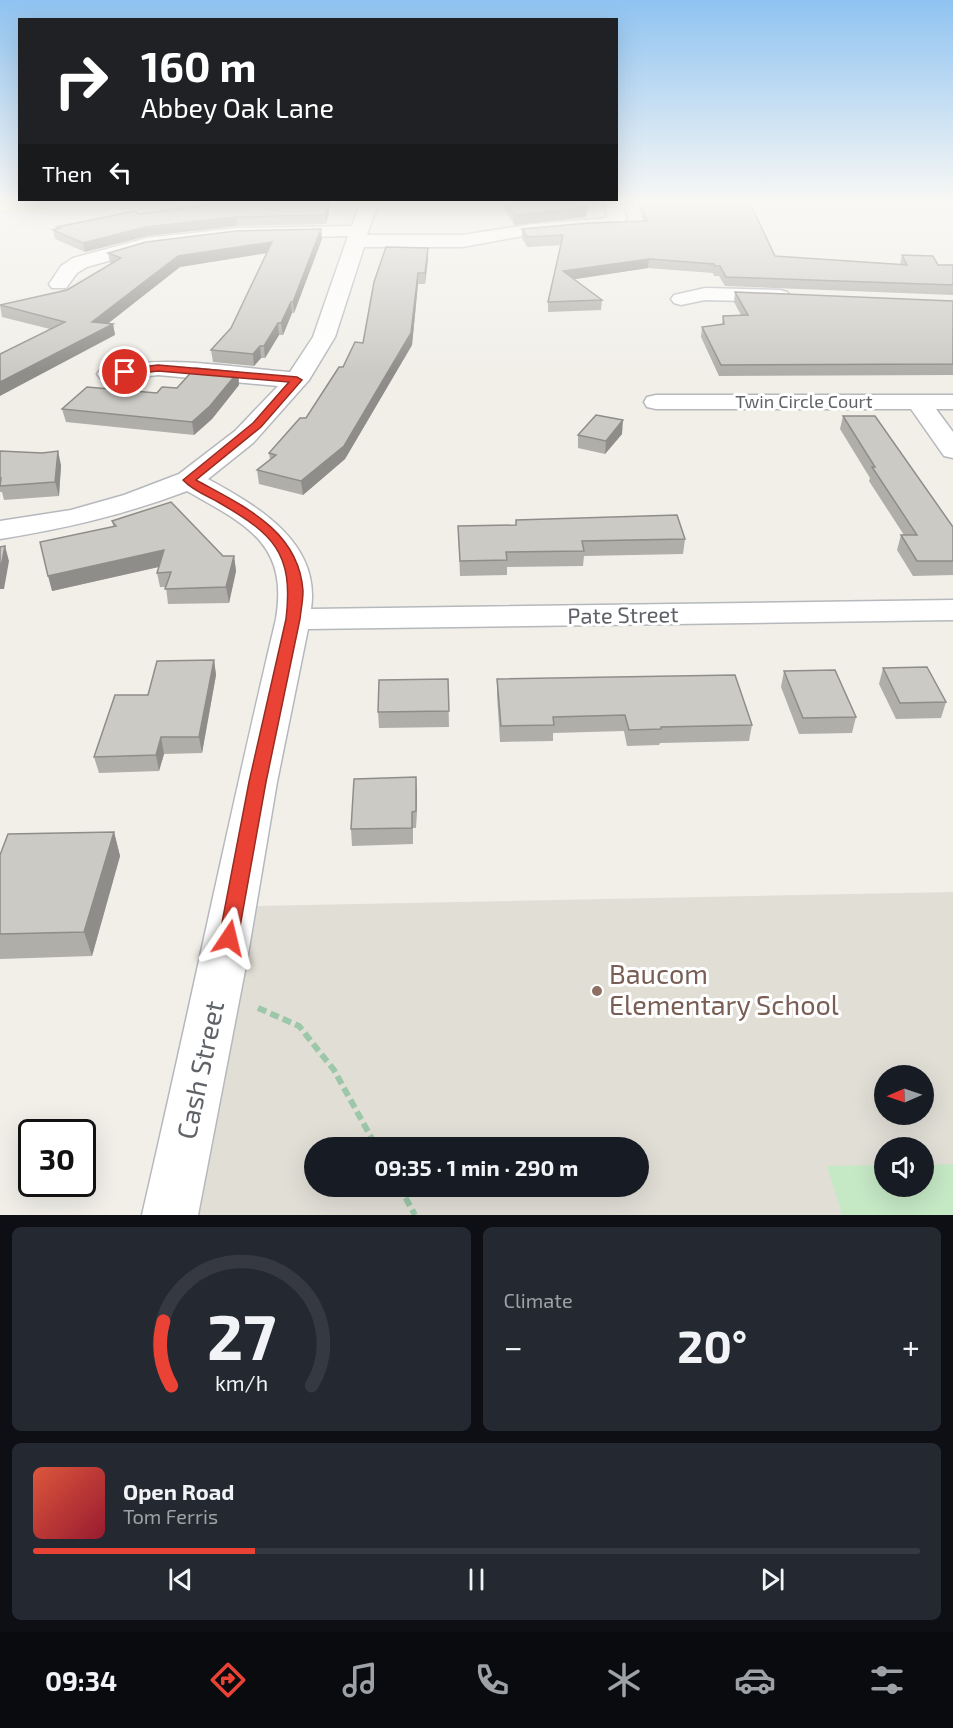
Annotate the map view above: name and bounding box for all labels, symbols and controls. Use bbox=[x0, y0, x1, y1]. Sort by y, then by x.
text: 160 m bbox=[141, 40, 257, 90]
icon: right bbox=[42, 42, 120, 120]
text: Abbey Oak Lane bbox=[141, 91, 334, 123]
icon: left bbox=[104, 156, 137, 189]
text: Then bbox=[42, 160, 92, 186]
pin bbox=[99, 346, 150, 397]
icon: arrive bbox=[108, 355, 141, 388]
street label: Twin Circle Court bbox=[735, 390, 873, 412]
street label: Pate Street bbox=[567, 600, 679, 628]
position arrow bbox=[197, 906, 261, 970]
place label: Baucom Elementary School bbox=[609, 957, 839, 1021]
marker: Baucom Elementary School bbox=[590, 984, 604, 998]
street label: Cash Street bbox=[169, 997, 229, 1142]
north arrow bbox=[874, 1065, 934, 1125]
map controls bbox=[874, 1065, 934, 1197]
speed limit sign: 30 bbox=[18, 1119, 96, 1197]
button: sound bbox=[874, 1137, 934, 1197]
text: 09:35 · 1 min · 290 m bbox=[375, 1154, 578, 1180]
text: Climate bbox=[504, 1288, 573, 1312]
text: 27 bbox=[207, 1298, 276, 1373]
text: 20° bbox=[677, 1318, 747, 1372]
text: − bbox=[504, 1326, 523, 1366]
text: + bbox=[902, 1326, 920, 1366]
text: km/h bbox=[215, 1370, 268, 1395]
text: Open Road bbox=[123, 1478, 235, 1504]
text: Tom Ferris bbox=[123, 1504, 218, 1528]
icon: previous bbox=[164, 1563, 197, 1596]
icon: pause bbox=[460, 1563, 493, 1596]
icon: next bbox=[756, 1563, 789, 1596]
icon: directions bbox=[207, 1659, 249, 1701]
icon: music bbox=[339, 1659, 381, 1701]
icon: phone bbox=[471, 1659, 513, 1701]
icon: climate bbox=[603, 1659, 645, 1701]
icon: car bbox=[734, 1659, 776, 1701]
icon: filters bbox=[866, 1659, 908, 1701]
text: 09:34 bbox=[45, 1664, 117, 1696]

